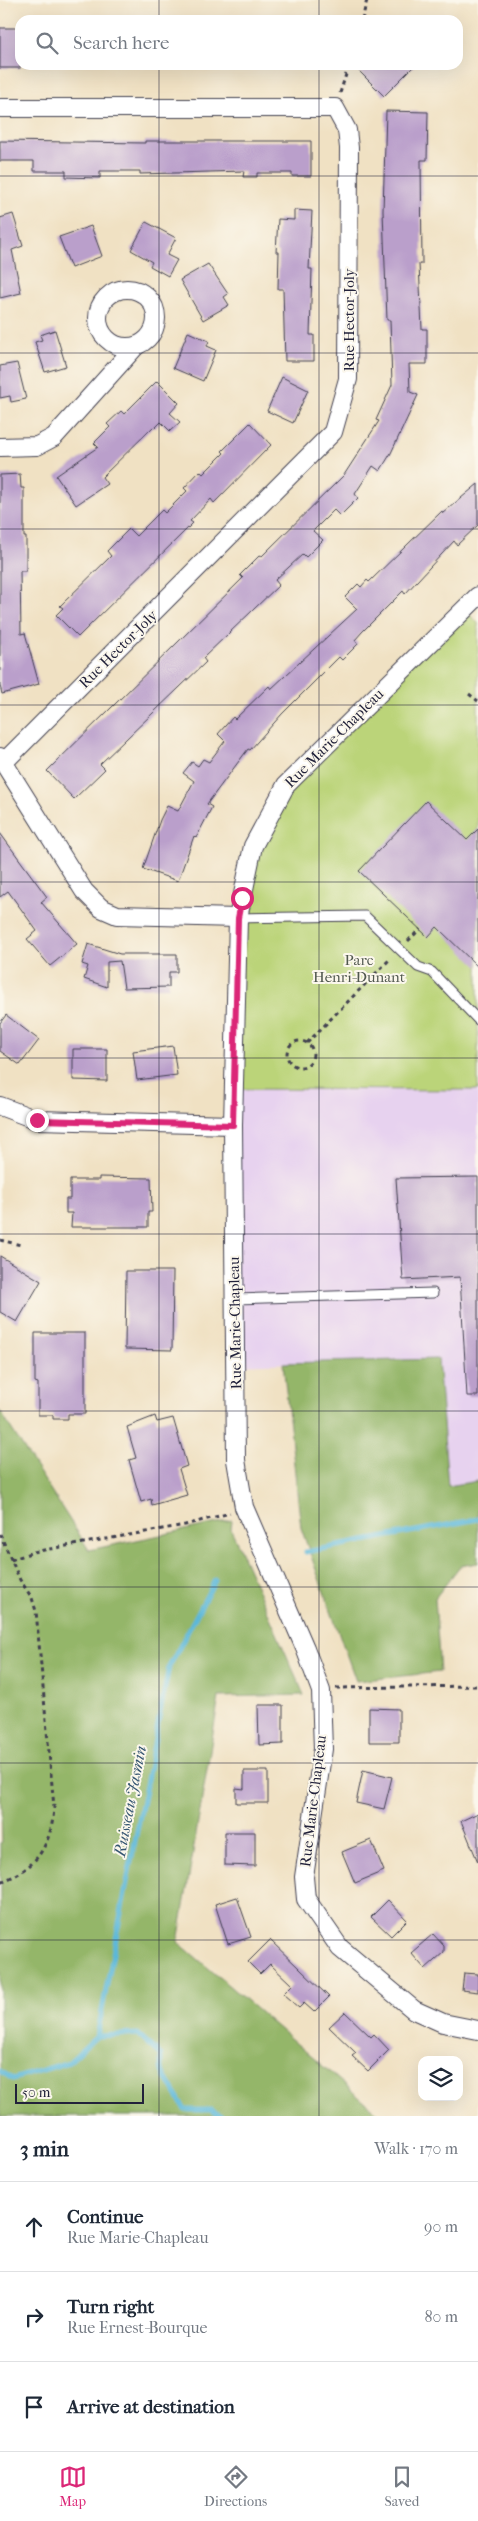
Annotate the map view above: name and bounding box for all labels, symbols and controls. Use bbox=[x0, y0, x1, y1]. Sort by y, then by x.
search box bbox=[15, 15, 463, 70]
icon: search bbox=[33, 29, 61, 57]
text: Search here bbox=[73, 32, 169, 54]
street label: Rue Hector-Joly bbox=[340, 267, 358, 372]
street label: Rue Hector-Joly bbox=[75, 605, 162, 692]
street label: Rue Marie-Chapleau bbox=[281, 684, 388, 791]
route start bbox=[231, 887, 254, 910]
park label: Parc Henri-Dunant bbox=[313, 951, 406, 986]
route end bbox=[26, 1109, 49, 1132]
street label: Rue Marie-Chapleau bbox=[225, 1256, 245, 1389]
street label: Rue Marie-Chapleau bbox=[296, 1734, 330, 1868]
water label: Ruisseau Jasmin bbox=[110, 1744, 150, 1859]
map controls bbox=[418, 2056, 463, 2101]
button: layers bbox=[418, 2056, 463, 2101]
scale bar bbox=[15, 2081, 144, 2104]
text: 50 m bbox=[22, 2084, 50, 2101]
text: 3 min bbox=[20, 2137, 69, 2161]
text: Walk · 170 m bbox=[374, 2139, 458, 2158]
text: Continue bbox=[67, 2206, 143, 2228]
icon: ahead bbox=[20, 2213, 48, 2241]
text: 90 m bbox=[424, 2217, 458, 2236]
text: Rue Marie-Chapleau bbox=[67, 2228, 209, 2247]
text: Turn right bbox=[67, 2296, 154, 2318]
icon: right bbox=[20, 2303, 48, 2331]
text: 80 m bbox=[424, 2307, 458, 2326]
text: Rue Ernest-Bourque bbox=[67, 2318, 208, 2337]
icon: arrive bbox=[20, 2393, 48, 2421]
text: Arrive at destination bbox=[67, 2396, 235, 2418]
tab: Map bbox=[59, 2463, 87, 2510]
tab: Directions bbox=[204, 2463, 267, 2510]
tab: Saved bbox=[385, 2463, 419, 2510]

